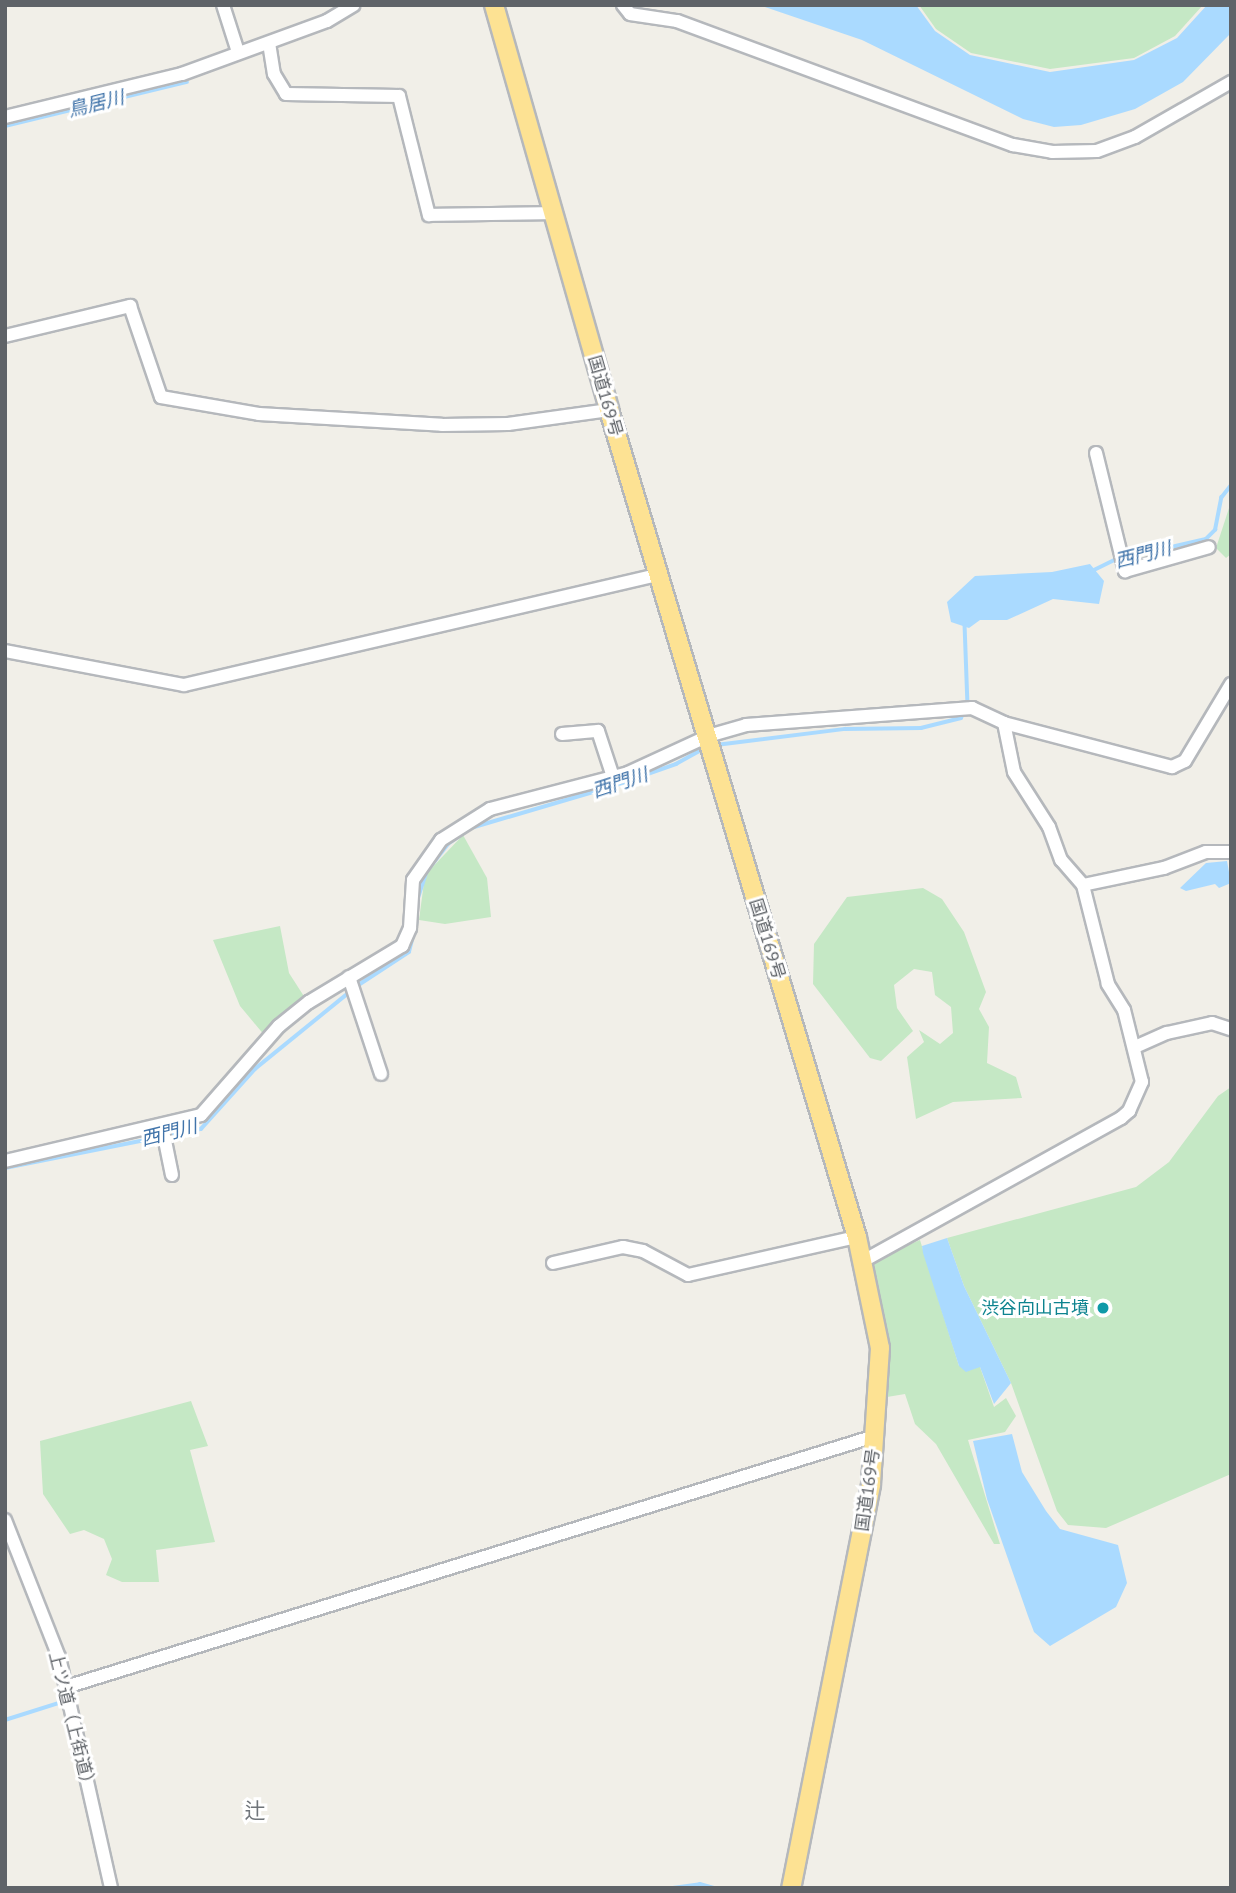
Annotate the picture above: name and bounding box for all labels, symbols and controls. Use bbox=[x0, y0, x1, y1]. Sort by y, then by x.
water label: 鳥居川 bbox=[66, 86, 126, 122]
street label: 国道169号 bbox=[583, 353, 627, 439]
water label: 西門川 bbox=[1113, 537, 1173, 573]
water label: 西門川 bbox=[589, 763, 651, 803]
street label: 国道169号 bbox=[744, 896, 790, 982]
water label: 西門川 bbox=[139, 1115, 199, 1151]
place label: 渋谷向山古墳 bbox=[981, 1297, 1089, 1319]
marker: 渋谷向山古墳 bbox=[1095, 1300, 1111, 1316]
street label: 国道169号 bbox=[851, 1447, 885, 1533]
street label: 上ツ道（上街道） bbox=[44, 1650, 100, 1794]
district label: 辻 bbox=[245, 1798, 265, 1824]

